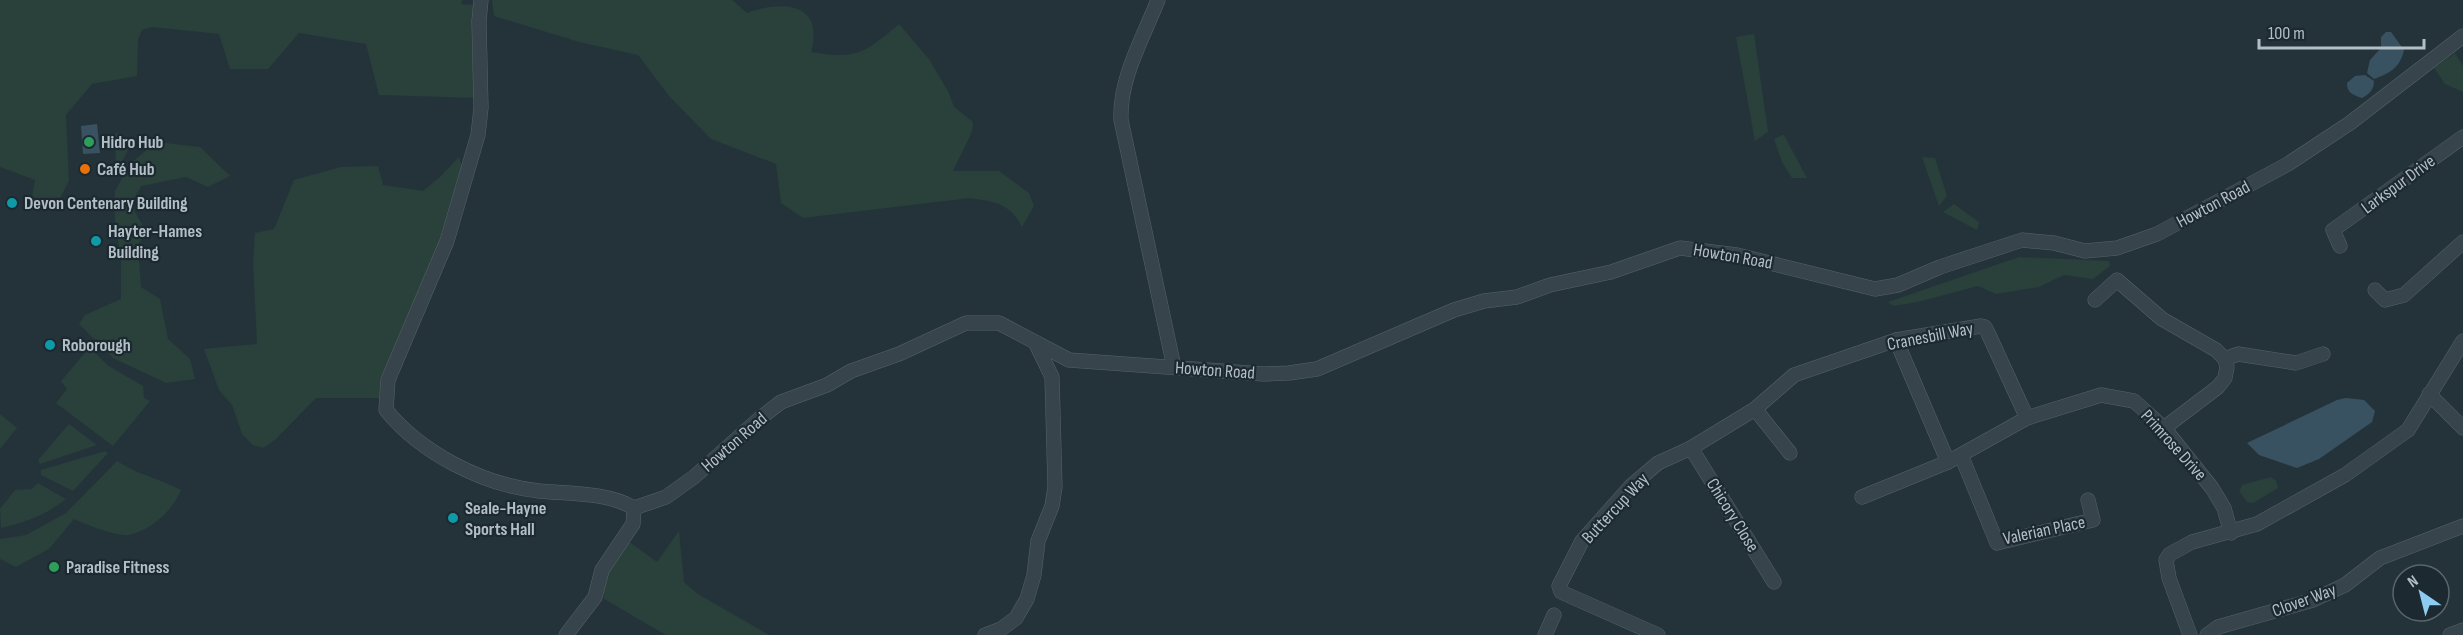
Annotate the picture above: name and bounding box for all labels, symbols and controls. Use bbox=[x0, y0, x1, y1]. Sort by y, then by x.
scale bar bbox=[2259, 12, 2424, 50]
text: 100 m bbox=[2268, 23, 2305, 44]
place label: Hidro Hub bbox=[101, 132, 164, 153]
marker: Hidro Hub bbox=[82, 135, 96, 149]
street label: Larkspur Drive bbox=[2357, 151, 2439, 218]
place label: Café Hub bbox=[97, 159, 155, 180]
marker: Café Hub bbox=[78, 162, 92, 176]
street label: Howton Road bbox=[2173, 176, 2253, 232]
place label: Devon Centenary Building bbox=[24, 193, 188, 214]
marker: Devon Centenary Building bbox=[5, 196, 19, 210]
place label: Hayter-Hames Building bbox=[108, 221, 202, 263]
marker: Hayter-Hames Building bbox=[89, 234, 103, 248]
street label: Howton Road bbox=[1692, 239, 1774, 274]
street label: Cranesbill Way bbox=[1885, 318, 1975, 355]
place label: Roborough bbox=[62, 335, 131, 356]
marker: Roborough bbox=[43, 338, 57, 352]
street label: Howton Road bbox=[1174, 357, 1256, 384]
street label: Primrose Drive bbox=[2136, 406, 2211, 485]
street label: Howton Road bbox=[697, 408, 771, 477]
street label: Buttercup Way bbox=[1578, 469, 1653, 548]
street label: Chicory Close bbox=[1702, 475, 1763, 556]
place label: Seale-Hayne Sports Hall bbox=[465, 498, 546, 540]
marker: Seale-Hayne Sports Hall bbox=[446, 511, 460, 525]
street label: Valerian Place bbox=[2001, 512, 2087, 549]
place label: Paradise Fitness bbox=[66, 557, 169, 578]
marker: Paradise Fitness bbox=[47, 560, 61, 574]
north arrow bbox=[2391, 563, 2451, 623]
text: N bbox=[2404, 572, 2422, 592]
street label: Clover Way bbox=[2269, 579, 2339, 622]

